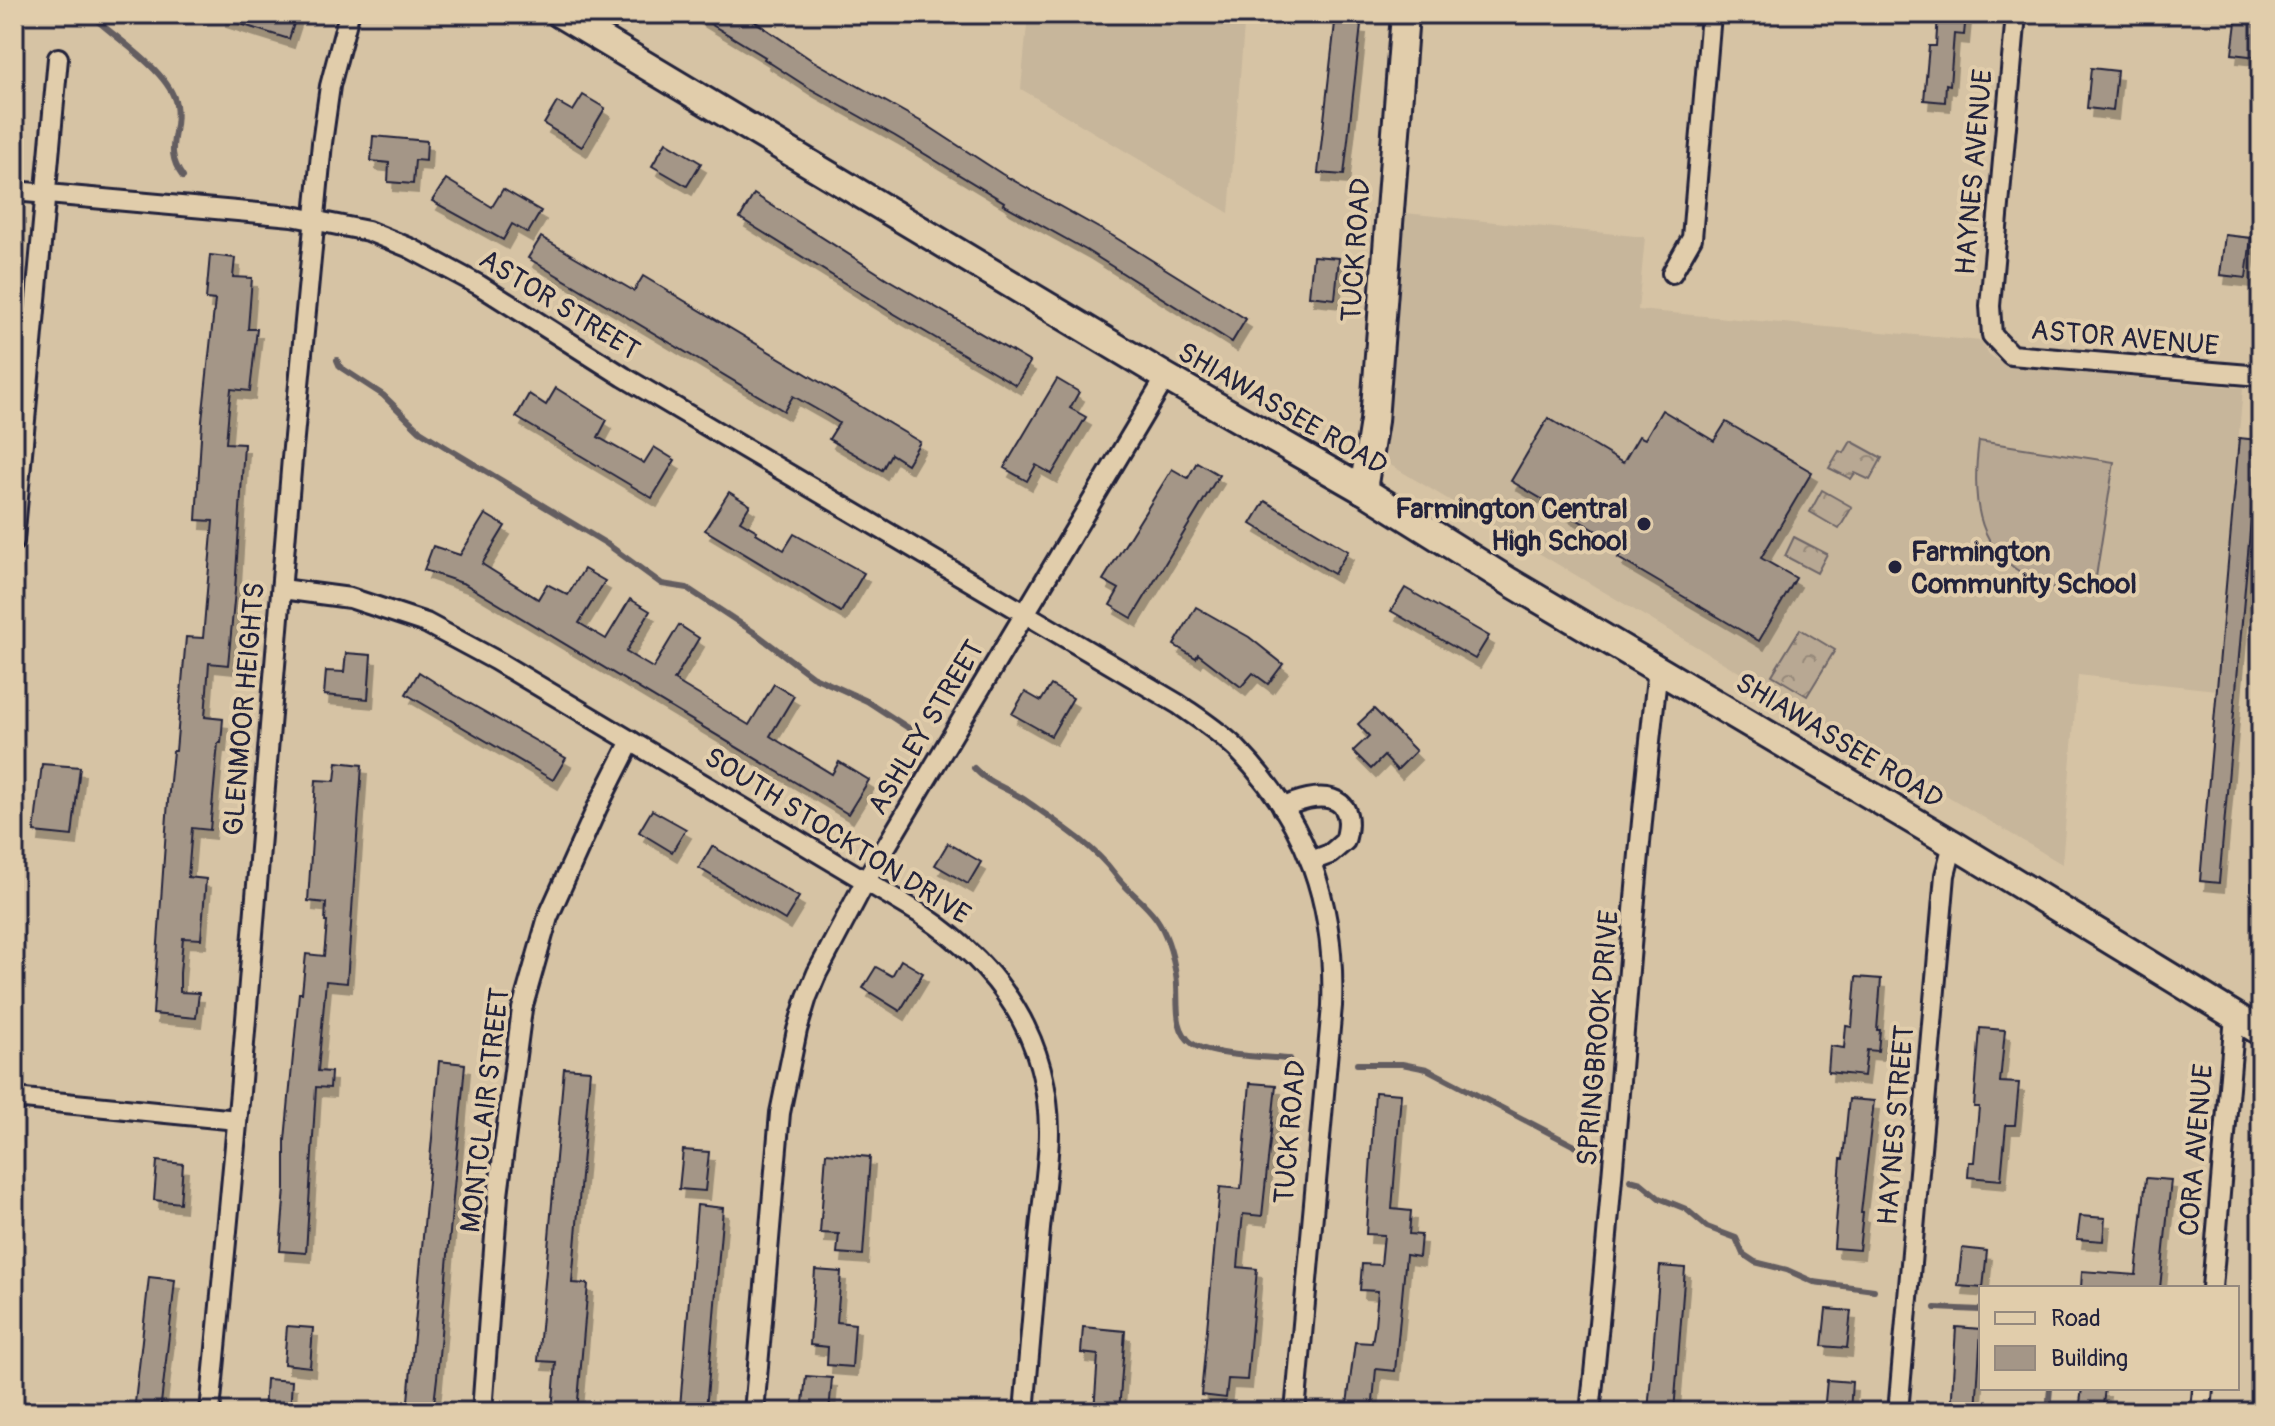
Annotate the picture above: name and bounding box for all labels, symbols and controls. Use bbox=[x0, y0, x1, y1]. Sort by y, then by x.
street label: HAYNES AVENUE bbox=[1948, 68, 2001, 277]
street label: TUCK ROAD bbox=[1334, 177, 1379, 323]
street label: ASTOR STREET bbox=[472, 242, 646, 369]
street label: ASTOR AVENUE bbox=[2029, 313, 2220, 364]
street label: SHIAWASSEE ROAD bbox=[1171, 335, 1393, 484]
place label: Farmington Central High School bbox=[1395, 492, 1628, 559]
marker: Farmington Central High School bbox=[1635, 515, 1653, 533]
place label: Farmington Community School bbox=[1911, 535, 2137, 602]
marker: Farmington Community School bbox=[1886, 558, 1904, 576]
street label: GLENMOOR HEIGHTS bbox=[216, 581, 273, 837]
street label: ASHLEY STREET bbox=[860, 634, 992, 821]
street label: SHIAWASSEE ROAD bbox=[1729, 665, 1950, 817]
street label: SOUTH STOCKTON DRIVE bbox=[698, 740, 977, 932]
street label: SPRINGBROOK DRIVE bbox=[1570, 909, 1627, 1168]
street label: MONTCLAIR STREET bbox=[453, 986, 518, 1235]
street label: HAYNES STREET bbox=[1870, 1024, 1923, 1227]
street label: TUCK ROAD bbox=[1267, 1059, 1314, 1205]
street label: CORA AVENUE bbox=[2172, 1063, 2221, 1238]
legend bbox=[1979, 1286, 2239, 1390]
text: Road bbox=[2051, 1304, 2101, 1333]
text: Building bbox=[2051, 1344, 2128, 1373]

